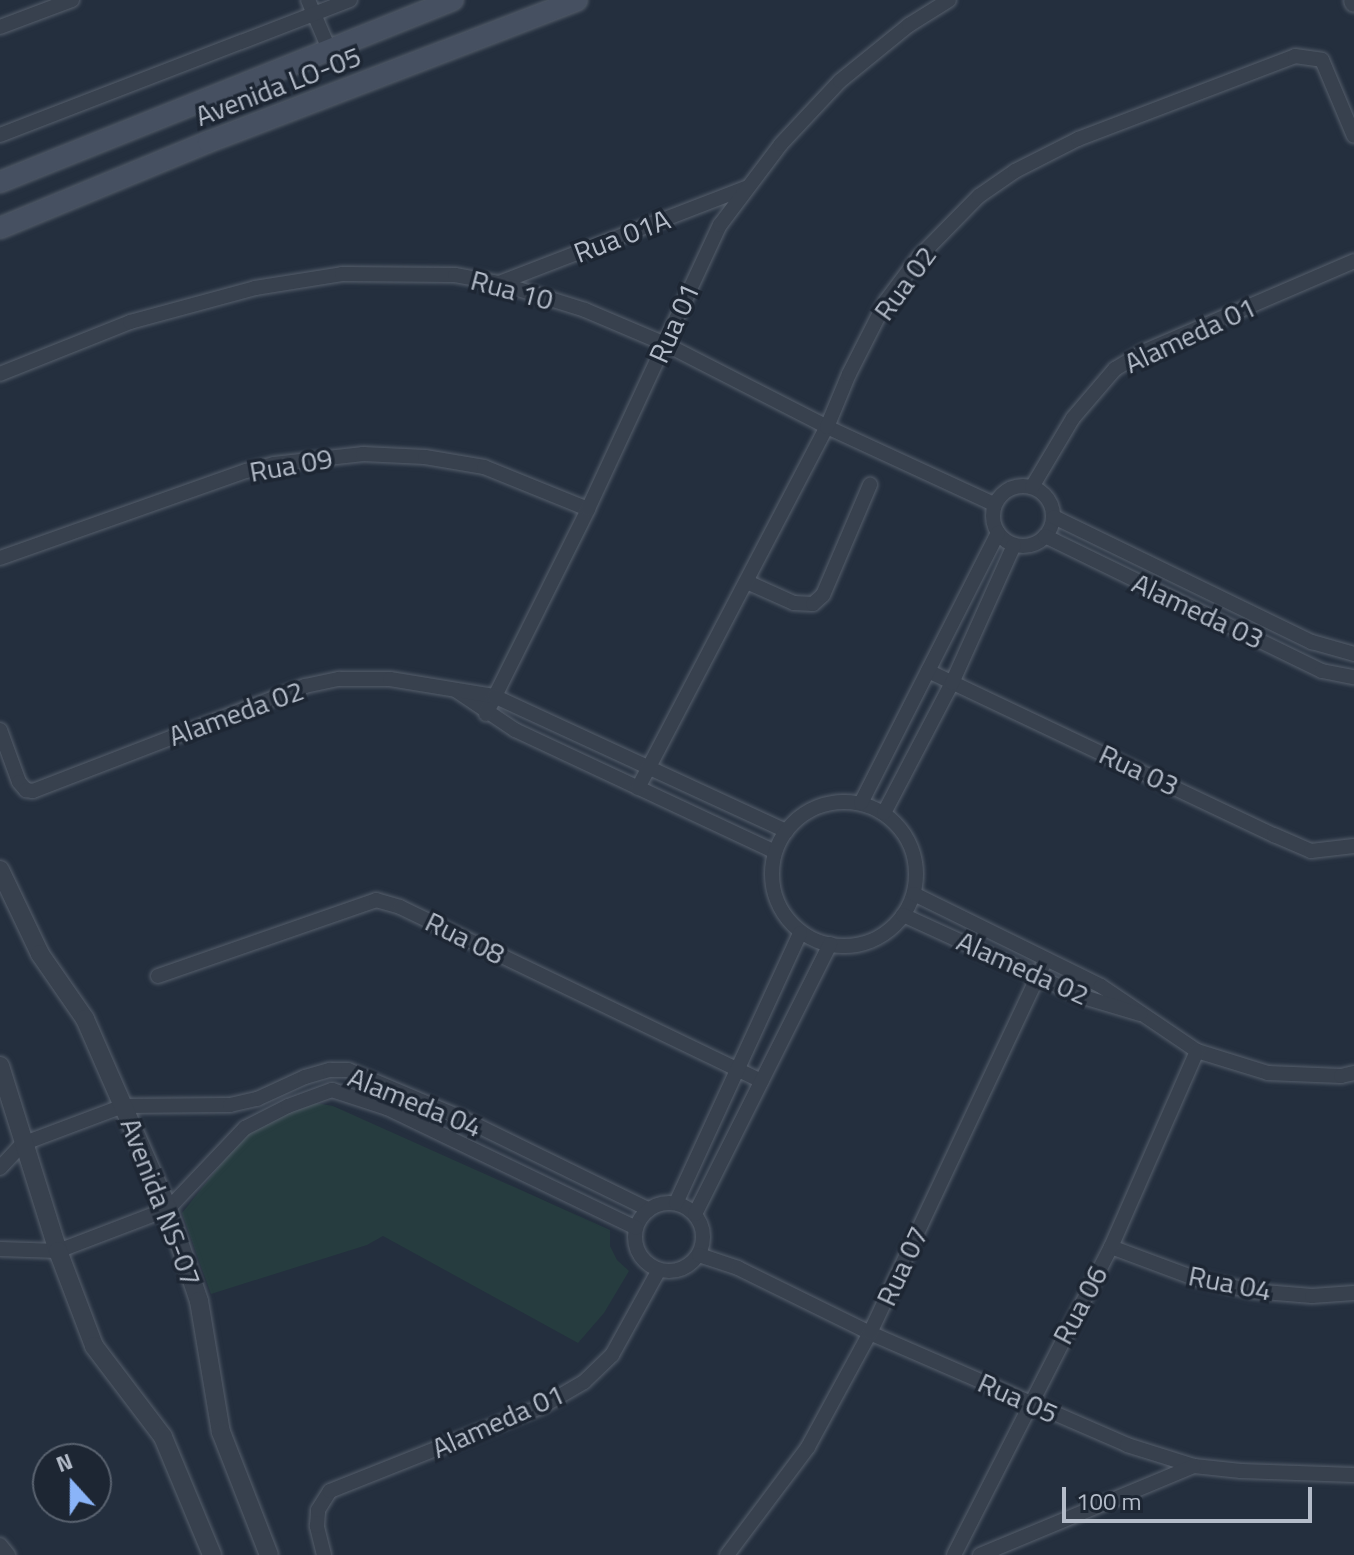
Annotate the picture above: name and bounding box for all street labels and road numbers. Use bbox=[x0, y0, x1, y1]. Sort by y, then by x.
street label: Avenida LO-05 bbox=[190, 39, 366, 133]
street label: Rua 01A bbox=[569, 202, 675, 270]
street label: Rua 02 bbox=[867, 239, 943, 327]
street label: Rua 10 bbox=[467, 263, 557, 317]
street label: Rua 01 bbox=[642, 278, 706, 368]
street label: Alameda 01 bbox=[1119, 290, 1261, 380]
street label: Rua 09 bbox=[247, 441, 335, 489]
street label: Alameda 03 bbox=[1127, 566, 1269, 656]
street label: Alameda 02 bbox=[164, 673, 308, 753]
street label: Rua 03 bbox=[1094, 737, 1184, 803]
street label: Rua 08 bbox=[420, 905, 510, 971]
street label: Alameda 02 bbox=[952, 924, 1094, 1012]
street label: Alameda 04 bbox=[343, 1060, 487, 1144]
street label: Avenida NS-07 bbox=[114, 1113, 208, 1291]
street label: Rua 07 bbox=[869, 1221, 935, 1311]
street label: Rua 04 bbox=[1186, 1259, 1274, 1307]
street label: Rua 06 bbox=[1046, 1260, 1114, 1350]
street label: Rua 05 bbox=[973, 1366, 1063, 1430]
street label: Alameda 01 bbox=[427, 1377, 569, 1465]

